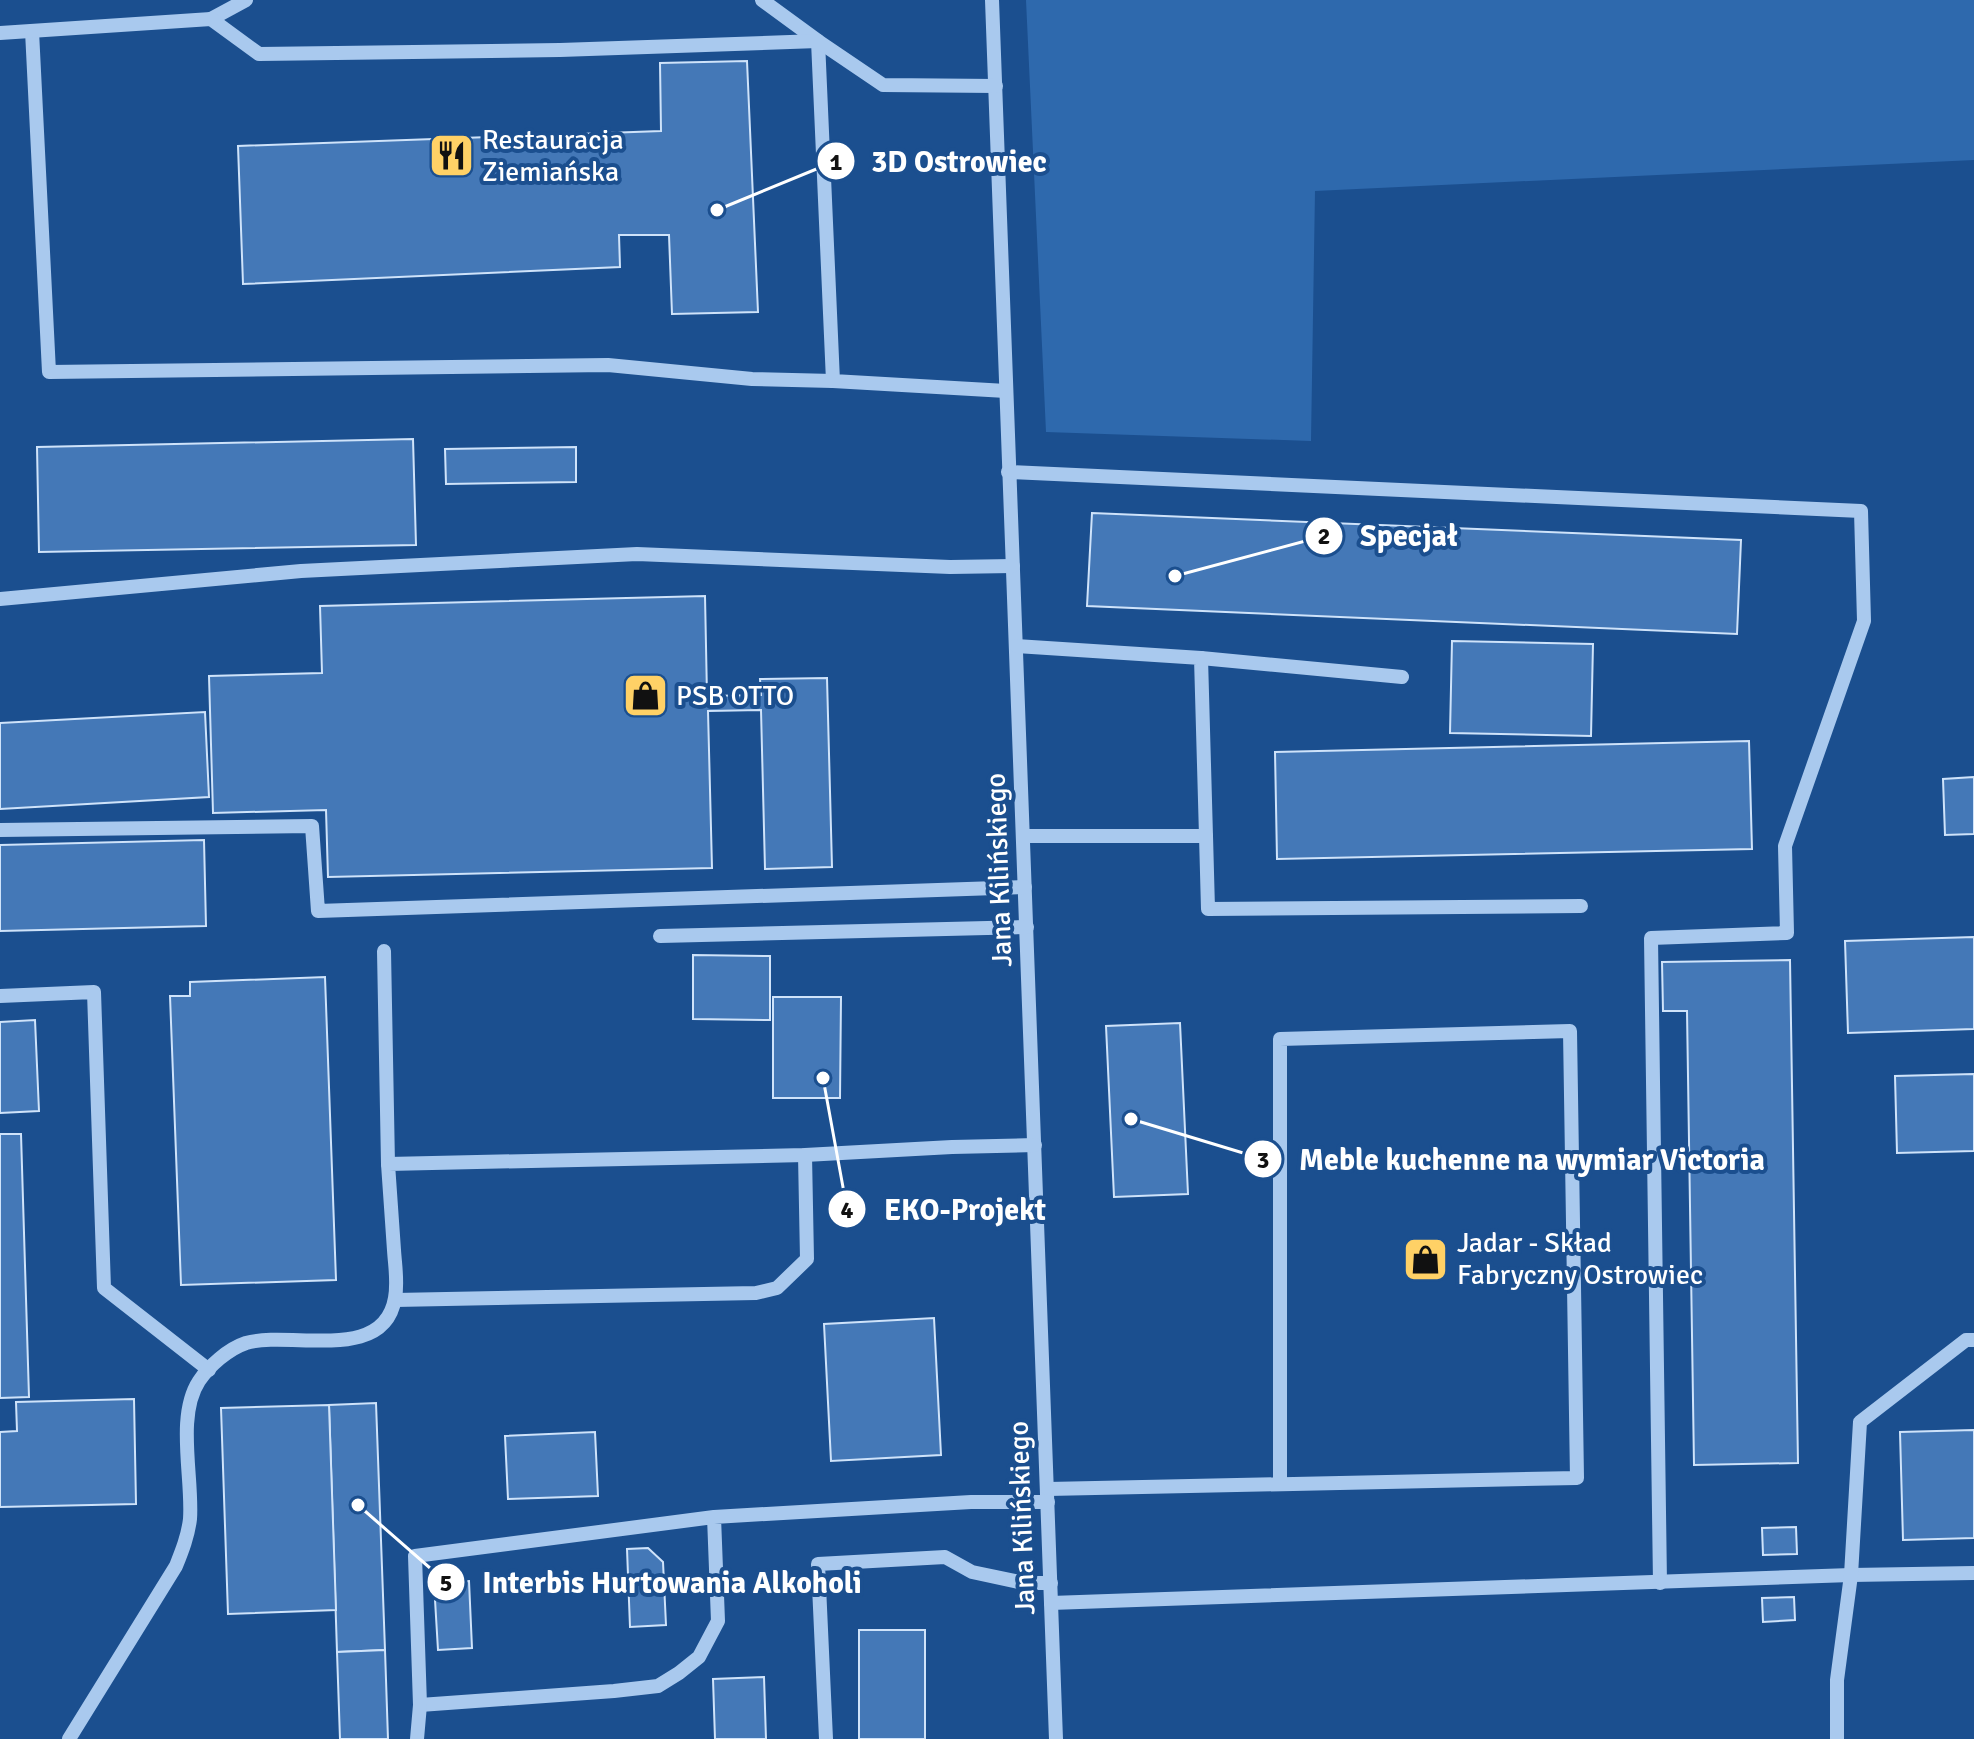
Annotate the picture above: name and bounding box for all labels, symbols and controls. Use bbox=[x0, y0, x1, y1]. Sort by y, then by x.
place label: Restauracja Ziemiańska bbox=[482, 123, 624, 189]
restaurant icon: Restauracja Ziemiańska bbox=[427, 132, 475, 180]
callout: 3D Ostrowiec bbox=[816, 134, 1063, 188]
text: 3D Ostrowiec bbox=[871, 144, 1047, 181]
text: 1 bbox=[830, 147, 843, 177]
callout: Specjał bbox=[1304, 509, 1474, 563]
text: Specjał bbox=[1360, 518, 1458, 555]
text: 2 bbox=[1318, 521, 1330, 551]
shop icon: PSB OTTO bbox=[621, 672, 669, 720]
place label: PSB OTTO bbox=[676, 679, 794, 713]
street label: Jana Kilińskiego bbox=[979, 772, 1019, 968]
callout: Meble kuchenne na wymiar Victoria bbox=[1243, 1132, 1781, 1186]
text: Meble kuchenne na wymiar Victoria bbox=[1299, 1142, 1765, 1179]
text: 3 bbox=[1257, 1145, 1269, 1175]
callout: EKO-Projekt bbox=[827, 1182, 1062, 1236]
text: EKO-Projekt bbox=[884, 1192, 1046, 1229]
text: 4 bbox=[841, 1195, 854, 1225]
place label: Jadar - Skład Fabryczny Ostrowiec bbox=[1457, 1226, 1703, 1292]
shop icon: Jadar - Skład Fabryczny Ostrowiec bbox=[1402, 1235, 1450, 1283]
street label: Jana Kilińskiego bbox=[1002, 1420, 1042, 1616]
callout: Interbis Hurtowania Alkoholi bbox=[426, 1555, 877, 1609]
text: Interbis Hurtowania Alkoholi bbox=[482, 1565, 862, 1602]
text: 5 bbox=[440, 1568, 452, 1598]

